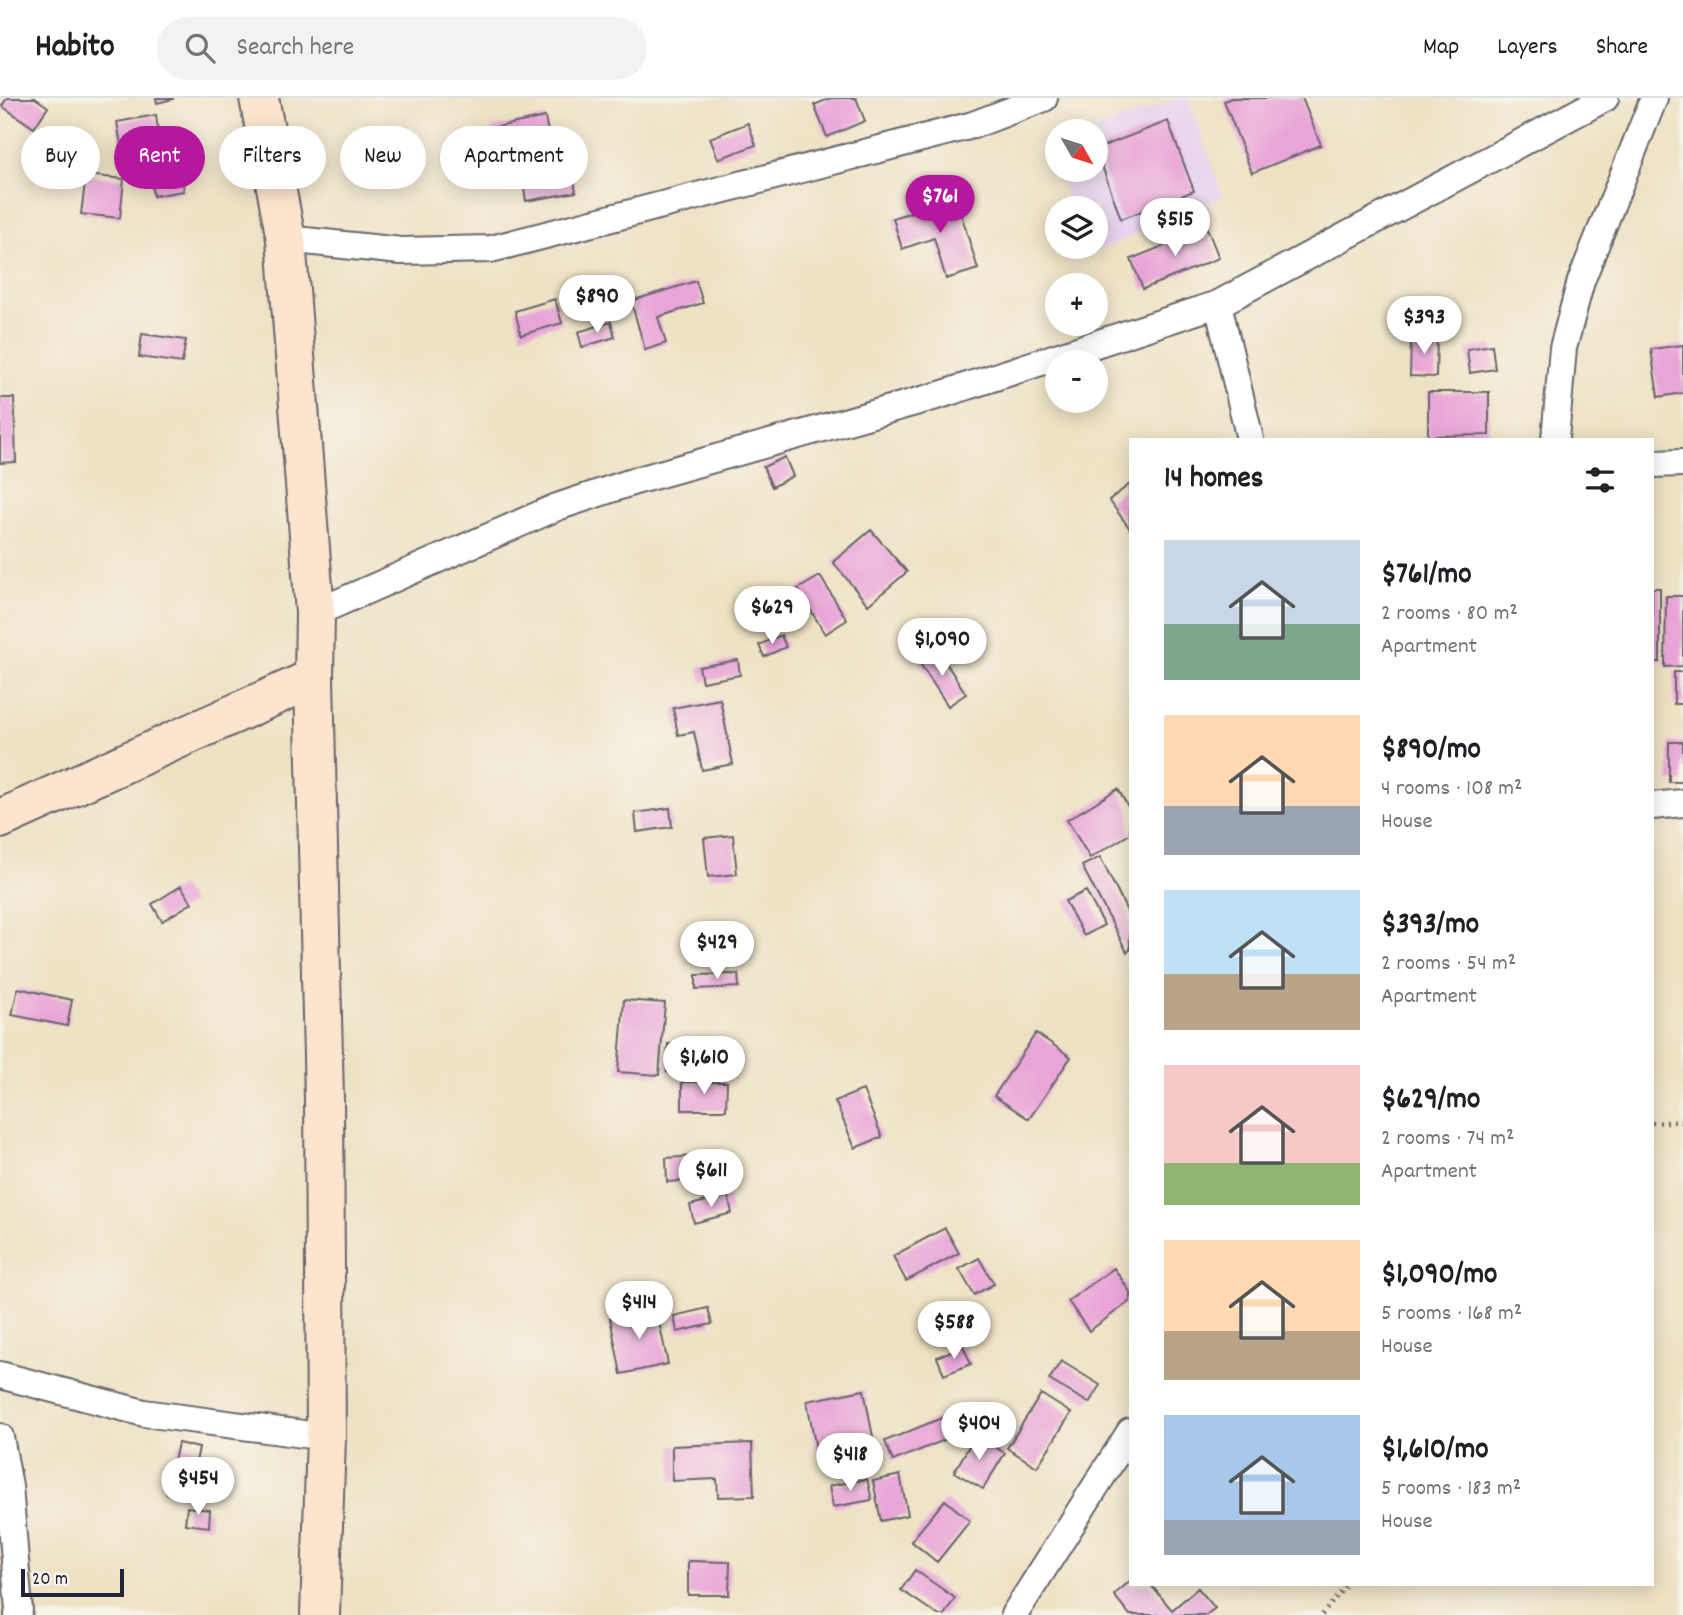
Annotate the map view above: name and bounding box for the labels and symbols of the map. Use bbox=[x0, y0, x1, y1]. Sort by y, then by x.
north arrow bbox=[1045, 119, 1108, 182]
pin: $761 bbox=[899, 176, 981, 235]
pin: $515 bbox=[1134, 198, 1216, 258]
pin: $890 bbox=[556, 275, 638, 335]
pin: $393 bbox=[1383, 296, 1465, 356]
pin: $629 bbox=[731, 587, 813, 646]
pin: $1,090 bbox=[885, 618, 999, 678]
pin: $429 bbox=[676, 922, 758, 981]
pin: $1,610 bbox=[647, 1037, 761, 1096]
pin: $611 bbox=[670, 1150, 752, 1209]
pin: $414 bbox=[598, 1282, 680, 1341]
pin: $588 bbox=[913, 1302, 995, 1361]
pin: $404 bbox=[938, 1402, 1020, 1462]
pin: $418 bbox=[809, 1434, 891, 1493]
pin: $454 bbox=[157, 1458, 239, 1517]
scale bar bbox=[21, 1566, 124, 1598]

